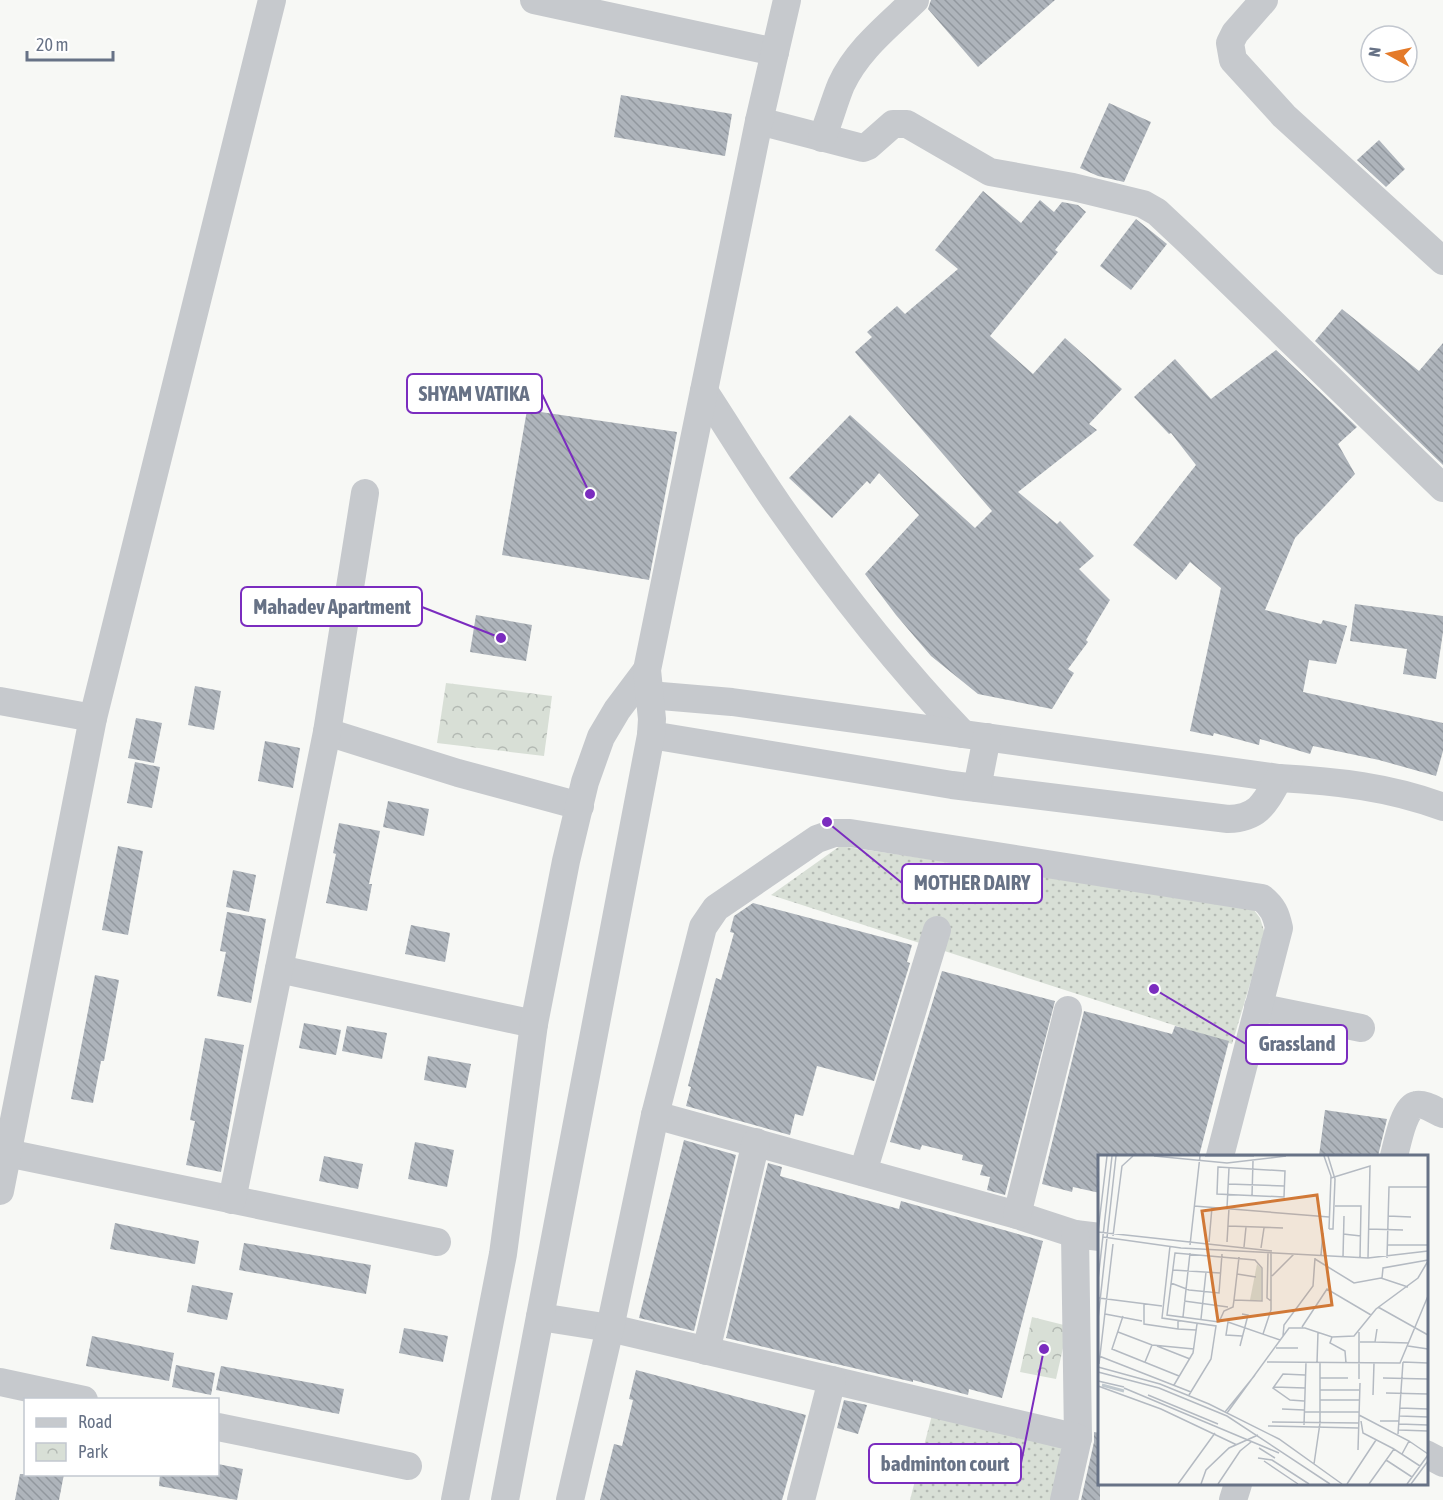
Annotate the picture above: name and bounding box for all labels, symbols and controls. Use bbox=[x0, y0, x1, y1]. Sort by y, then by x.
scale bar bbox=[27, 24, 112, 62]
north arrow bbox=[1359, 24, 1419, 84]
text: 20 m bbox=[36, 34, 68, 55]
text: N bbox=[1365, 46, 1384, 58]
callout: SHYAM VATIKA bbox=[407, 374, 542, 413]
text: SHYAM VATIKA bbox=[418, 381, 530, 405]
callout: Mahadev Apartment bbox=[241, 587, 422, 626]
text: Mahadev Apartment bbox=[253, 594, 411, 618]
callout: MOTHER DAIRY bbox=[902, 864, 1042, 903]
text: MOTHER DAIRY bbox=[914, 870, 1031, 894]
callout: Grassland bbox=[1246, 1025, 1347, 1064]
text: Grassland bbox=[1259, 1031, 1336, 1055]
inset map bbox=[1098, 1155, 1428, 1485]
legend bbox=[24, 1398, 219, 1476]
text: Road bbox=[78, 1411, 112, 1432]
text: Park bbox=[78, 1441, 108, 1462]
callout: badminton court bbox=[869, 1444, 1021, 1483]
text: badminton court bbox=[881, 1451, 1009, 1475]

